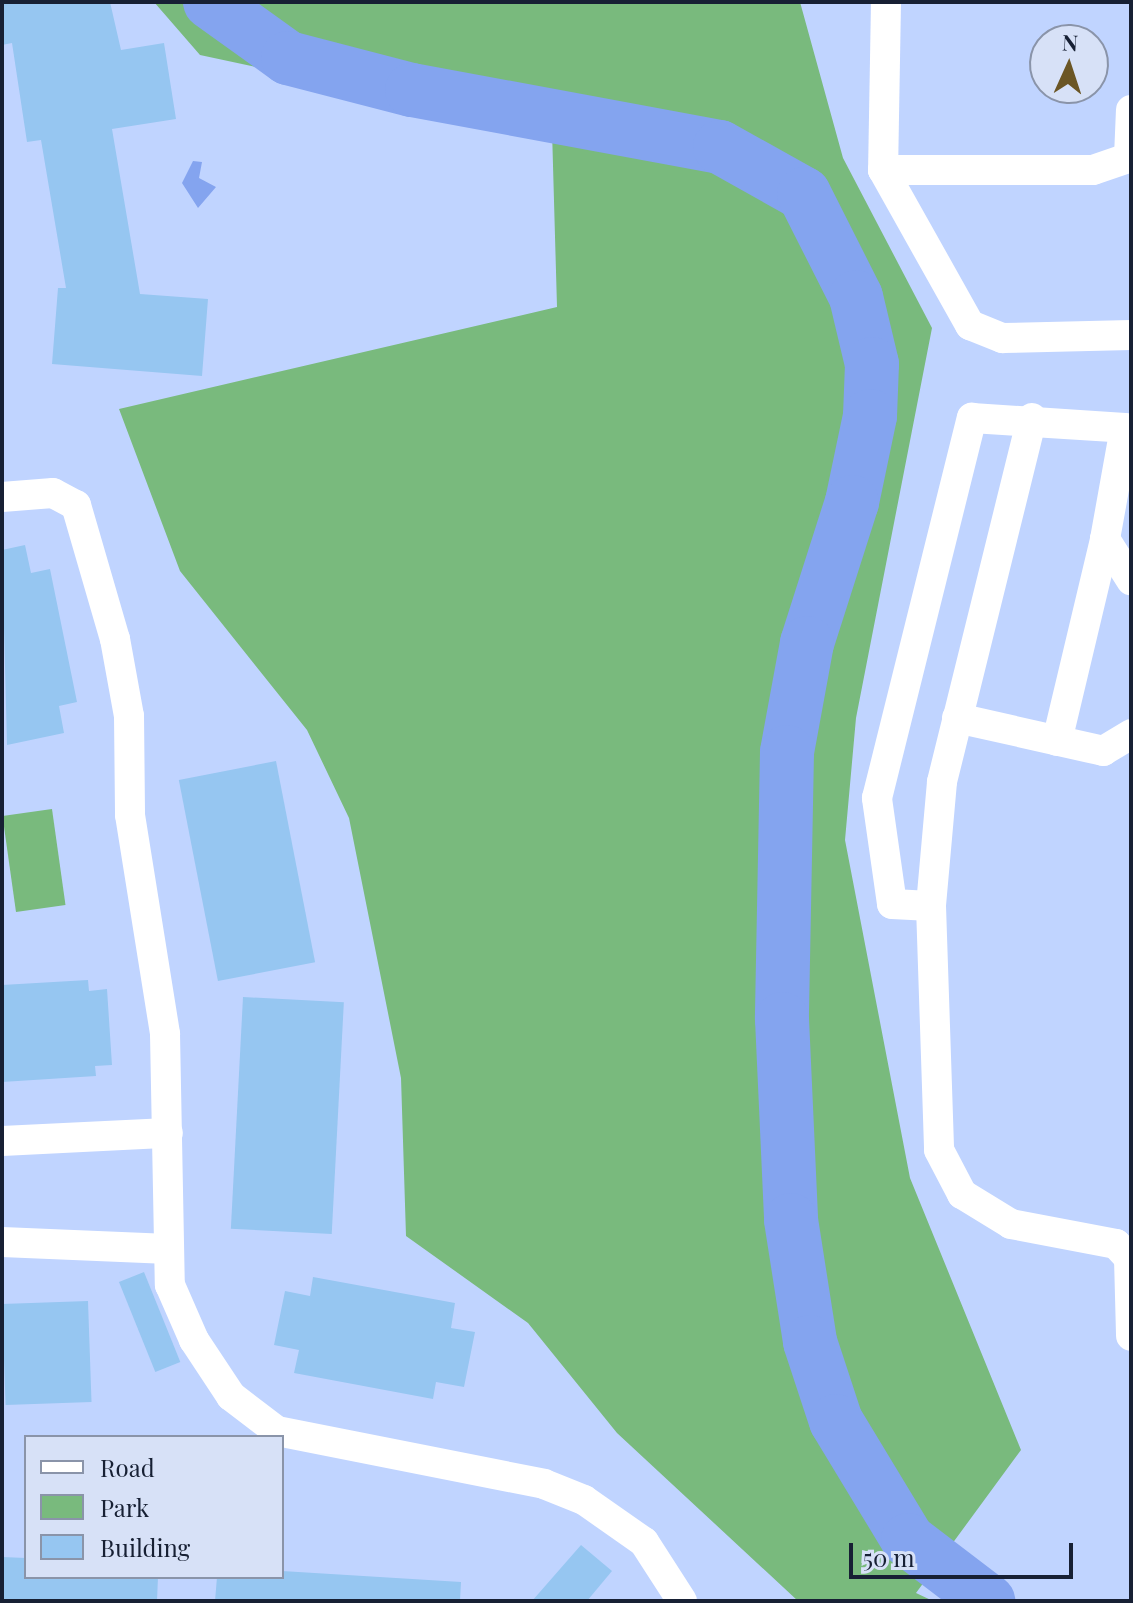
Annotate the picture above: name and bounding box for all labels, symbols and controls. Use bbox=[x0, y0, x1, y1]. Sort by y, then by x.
north arrow bbox=[1029, 24, 1109, 104]
text: N bbox=[1061, 27, 1079, 57]
legend bbox=[24, 1435, 284, 1579]
text: Road bbox=[100, 1451, 155, 1483]
text: Park bbox=[100, 1491, 149, 1523]
scale bar bbox=[853, 1527, 1077, 1577]
text: Building bbox=[100, 1531, 190, 1563]
text: 50 m bbox=[863, 1541, 915, 1573]

